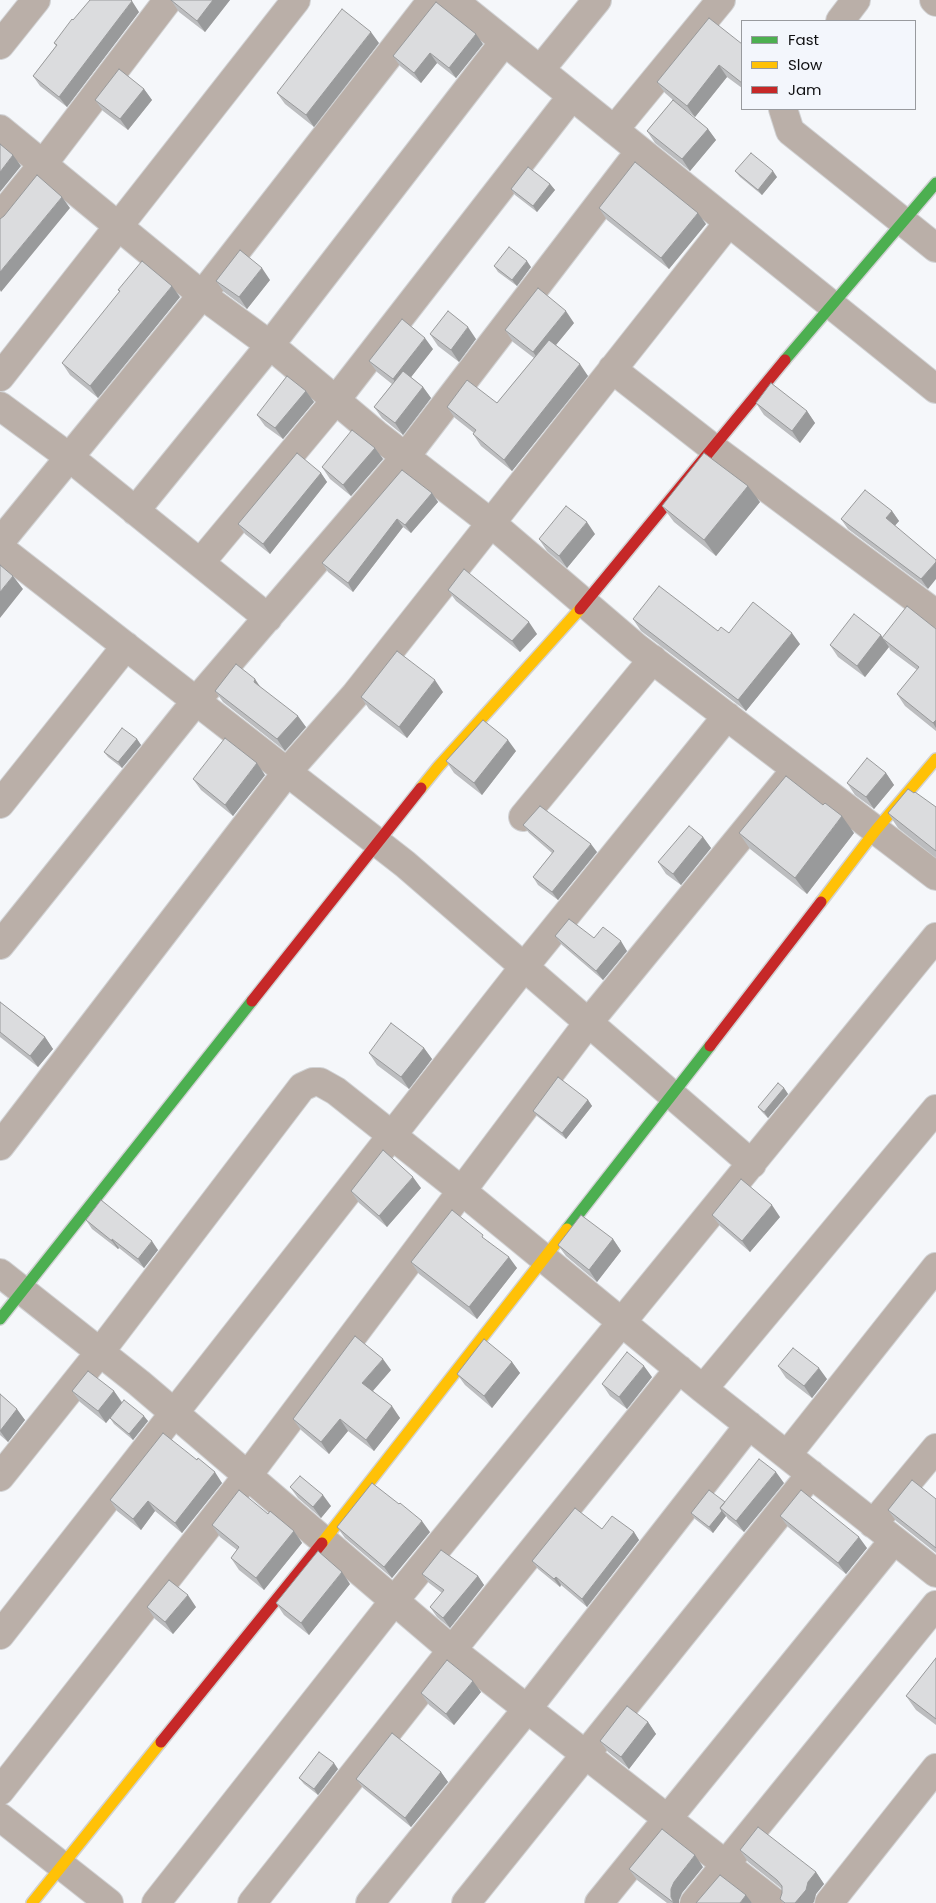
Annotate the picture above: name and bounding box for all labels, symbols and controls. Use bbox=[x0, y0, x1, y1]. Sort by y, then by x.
legend bbox=[741, 20, 916, 110]
text: Fast bbox=[788, 29, 819, 50]
text: Slow bbox=[788, 54, 822, 75]
text: Jam bbox=[788, 79, 822, 100]

